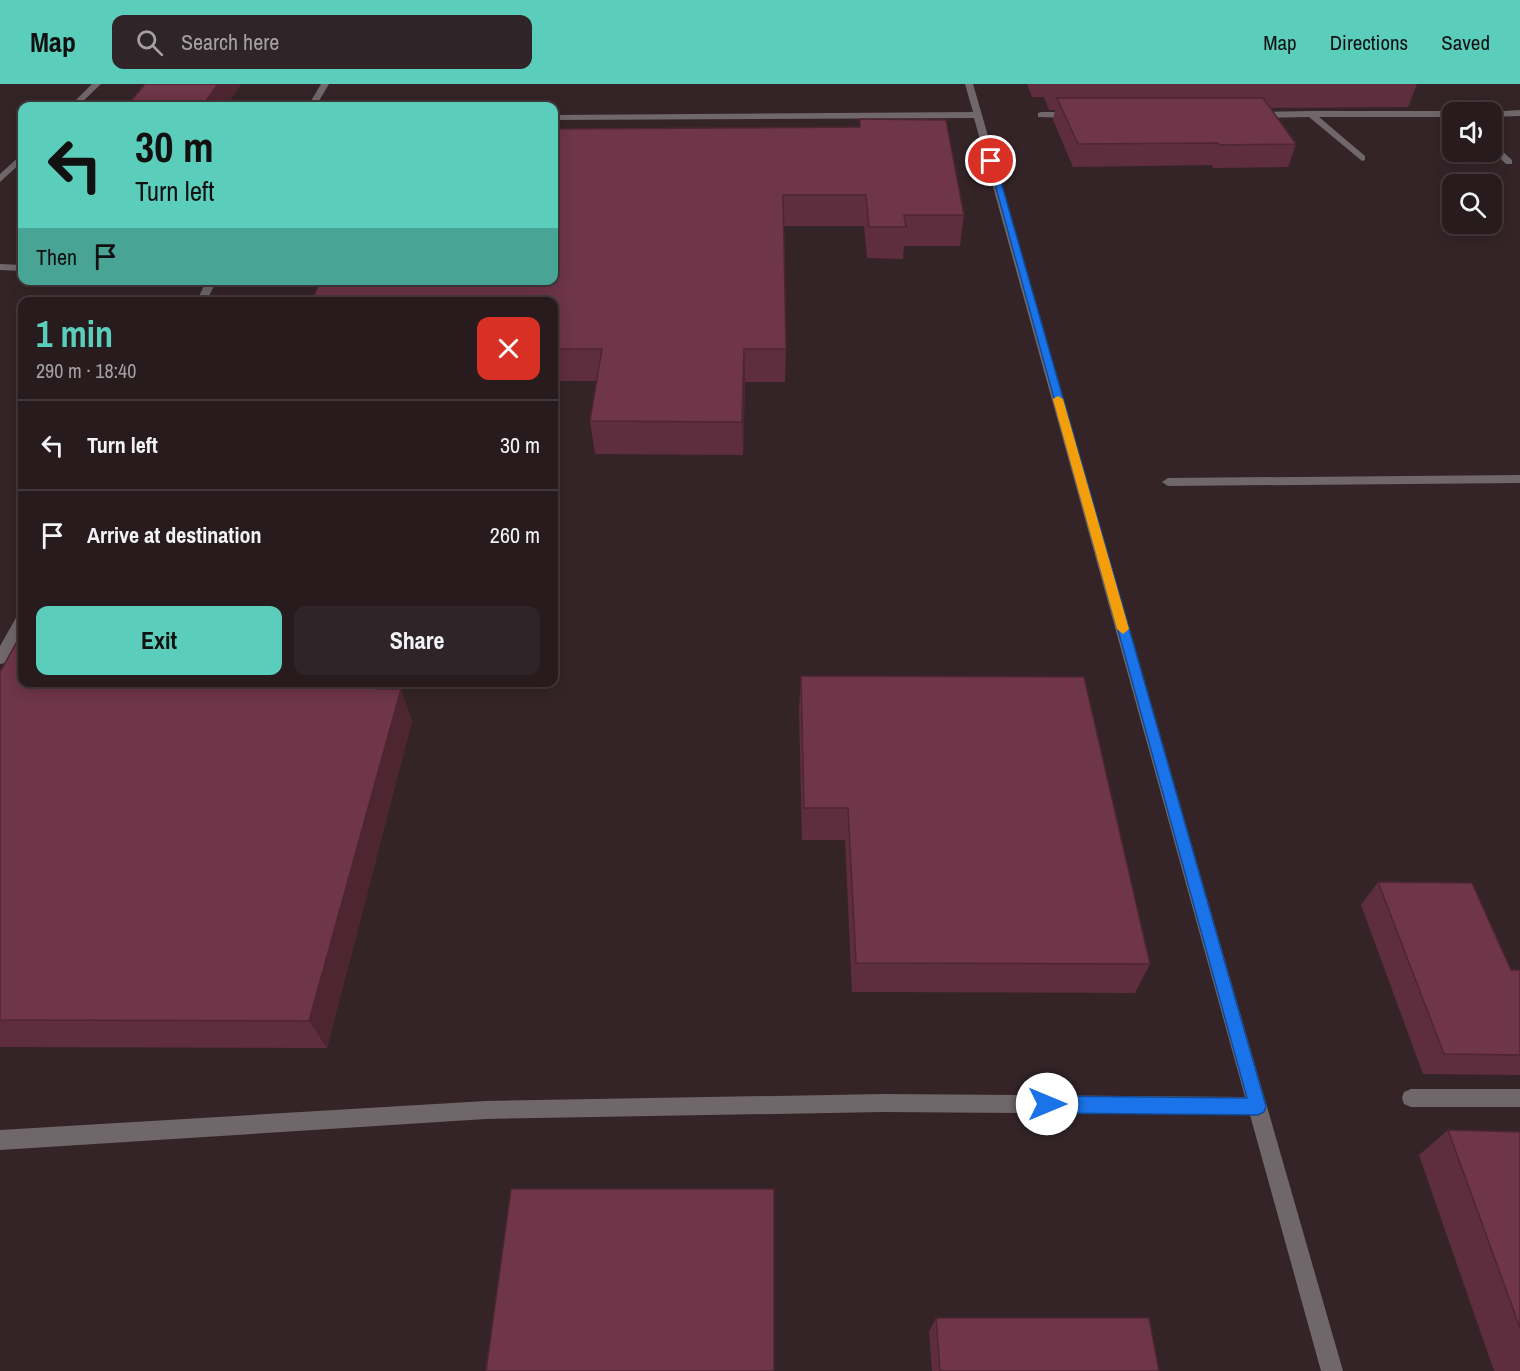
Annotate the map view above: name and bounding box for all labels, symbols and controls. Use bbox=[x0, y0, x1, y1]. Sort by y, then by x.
search box bbox=[112, 15, 532, 69]
text: Map bbox=[30, 23, 76, 61]
icon: search bbox=[133, 26, 166, 59]
text: Search here bbox=[181, 27, 279, 57]
text: Map bbox=[1263, 28, 1297, 57]
text: Directions bbox=[1330, 28, 1408, 57]
text: Saved bbox=[1441, 28, 1490, 57]
map controls bbox=[1442, 102, 1502, 234]
button: sound bbox=[1442, 102, 1502, 162]
text: 30 m bbox=[135, 119, 214, 175]
icon: left bbox=[36, 126, 114, 204]
pin bbox=[965, 135, 1016, 186]
icon: arrive bbox=[974, 144, 1007, 177]
text: Turn left bbox=[135, 173, 214, 209]
button: search bbox=[1442, 174, 1502, 234]
icon: arrive bbox=[89, 240, 122, 273]
text: Then bbox=[36, 242, 77, 272]
text: 1 min bbox=[36, 310, 113, 358]
button: close bbox=[477, 317, 540, 380]
text: 290 m · 18:40 bbox=[36, 357, 136, 384]
icon: left bbox=[36, 429, 69, 462]
text: Turn left bbox=[87, 430, 158, 460]
text: 30 m bbox=[500, 430, 540, 460]
icon: arrive bbox=[36, 519, 69, 552]
text: Arrive at destination bbox=[87, 520, 261, 550]
text: 260 m bbox=[490, 520, 540, 550]
button: Exit bbox=[36, 606, 282, 675]
button: Share bbox=[294, 606, 540, 675]
position arrow bbox=[1015, 1072, 1079, 1136]

